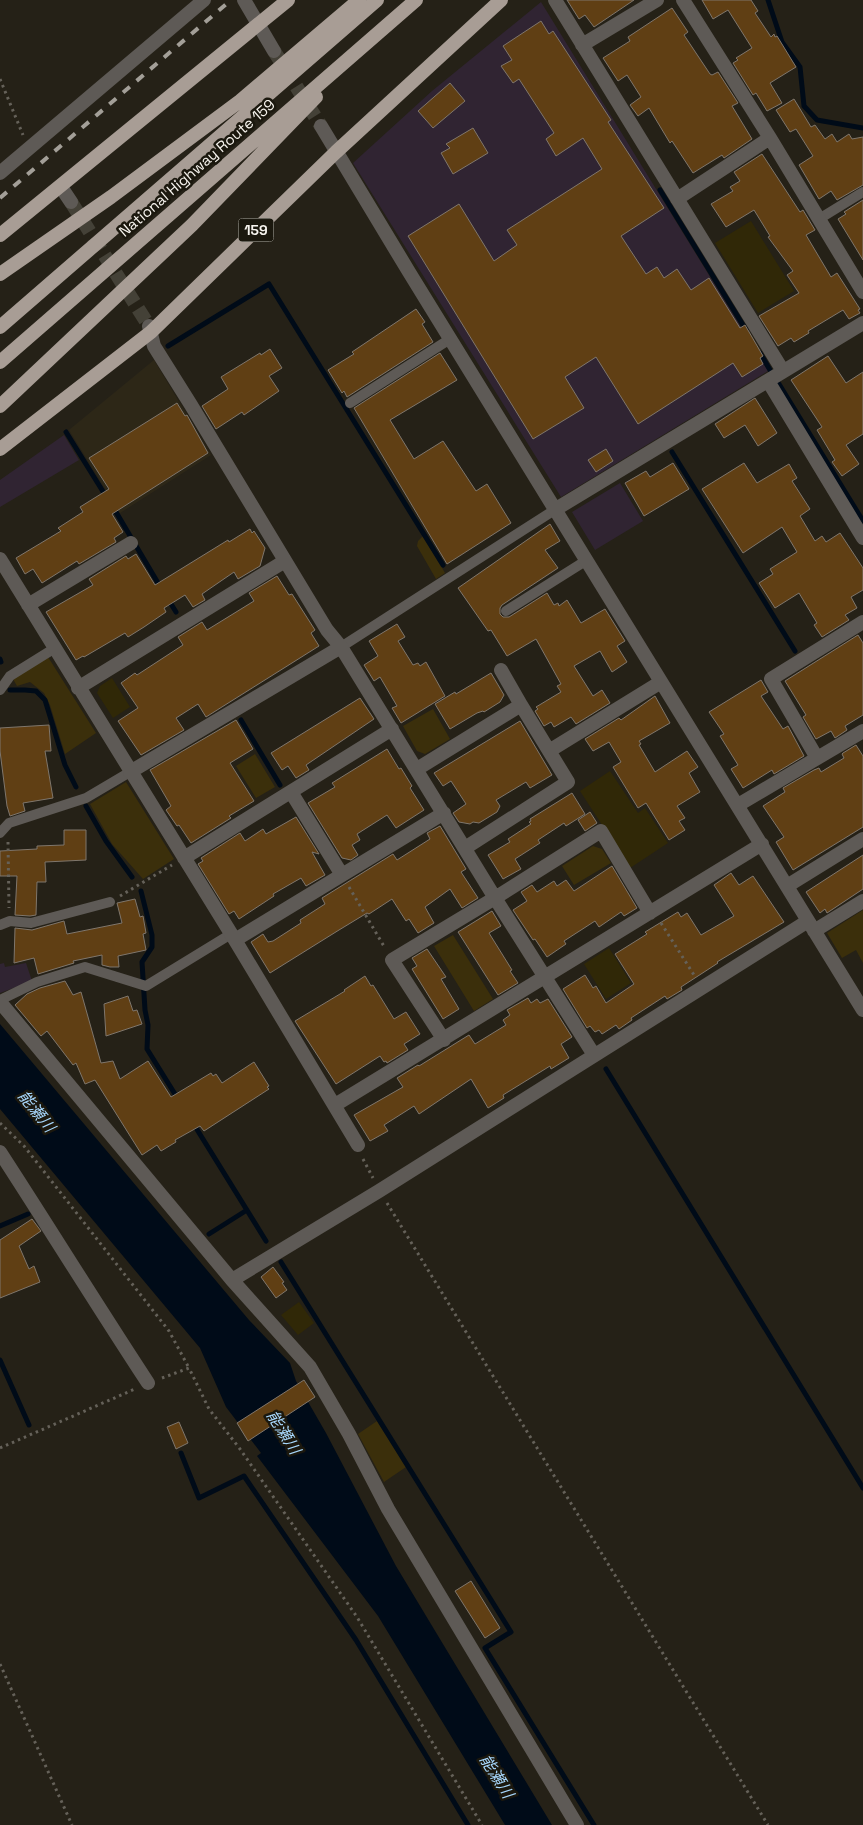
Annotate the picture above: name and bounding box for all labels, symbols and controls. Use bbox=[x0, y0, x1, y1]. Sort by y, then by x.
street label: National Highway Route 159 bbox=[115, 95, 279, 241]
road number: 159 bbox=[238, 218, 274, 242]
water label: 能瀬川 bbox=[13, 1086, 61, 1138]
water label: 能瀬川 bbox=[262, 1406, 306, 1460]
water label: 能瀬川 bbox=[475, 1750, 519, 1804]

